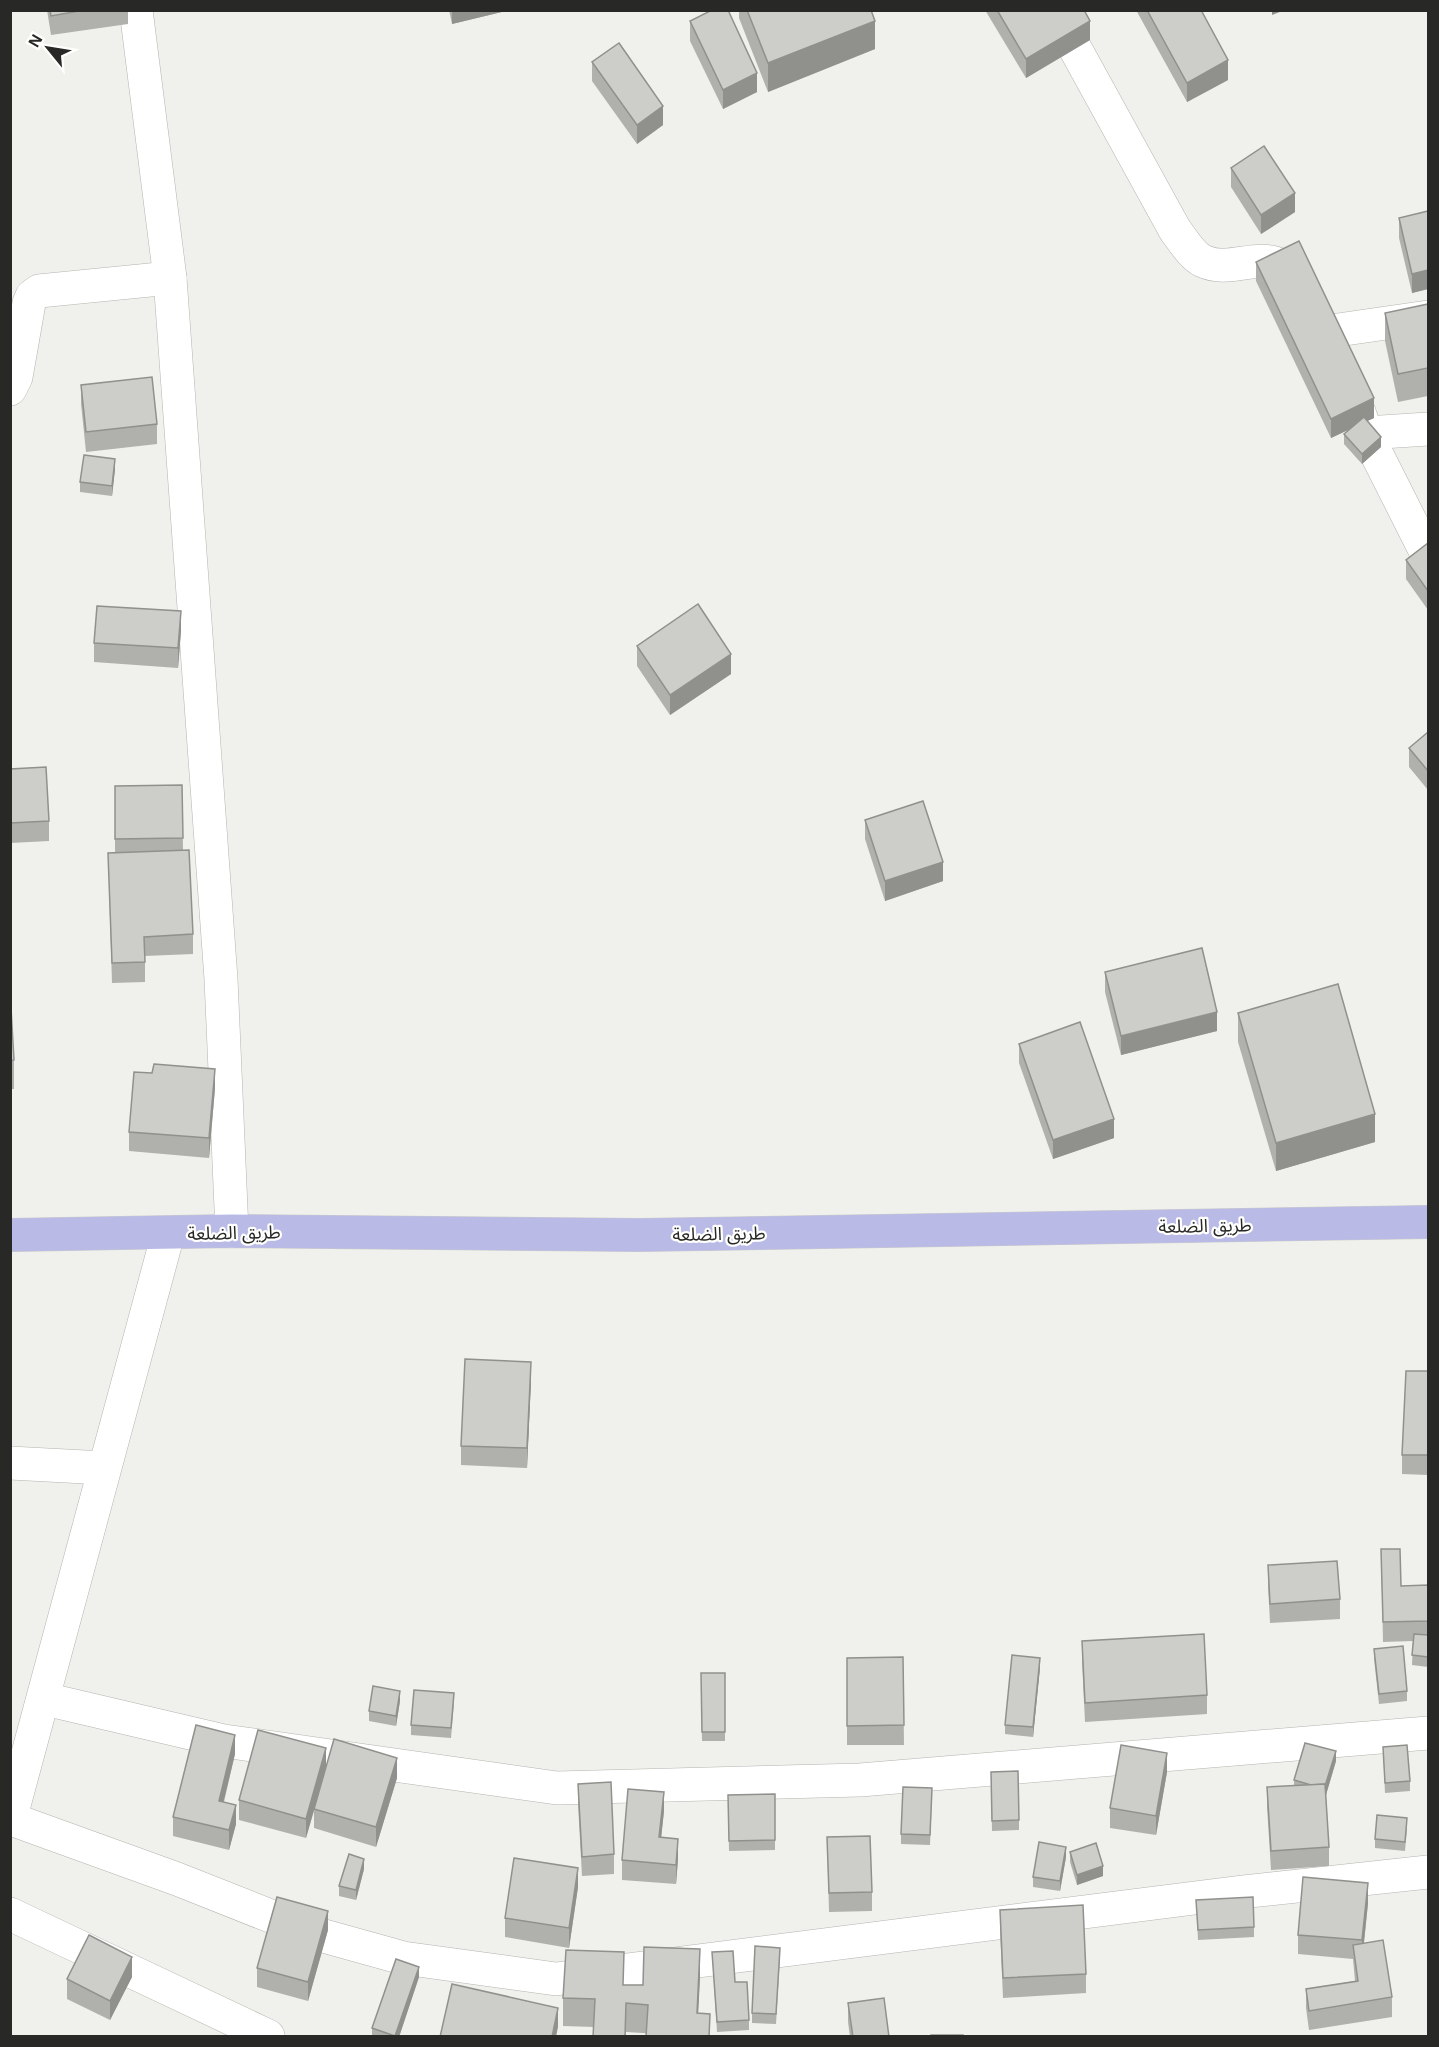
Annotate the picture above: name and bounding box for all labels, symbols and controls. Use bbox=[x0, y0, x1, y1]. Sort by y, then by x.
north arrow bbox=[18, 18, 78, 78]
text: N bbox=[25, 31, 46, 50]
street label: طريق الضلعة bbox=[1158, 1215, 1252, 1238]
street label: طريق الضلعة bbox=[187, 1222, 281, 1245]
street label: طريق الضلعة bbox=[672, 1223, 766, 1246]

